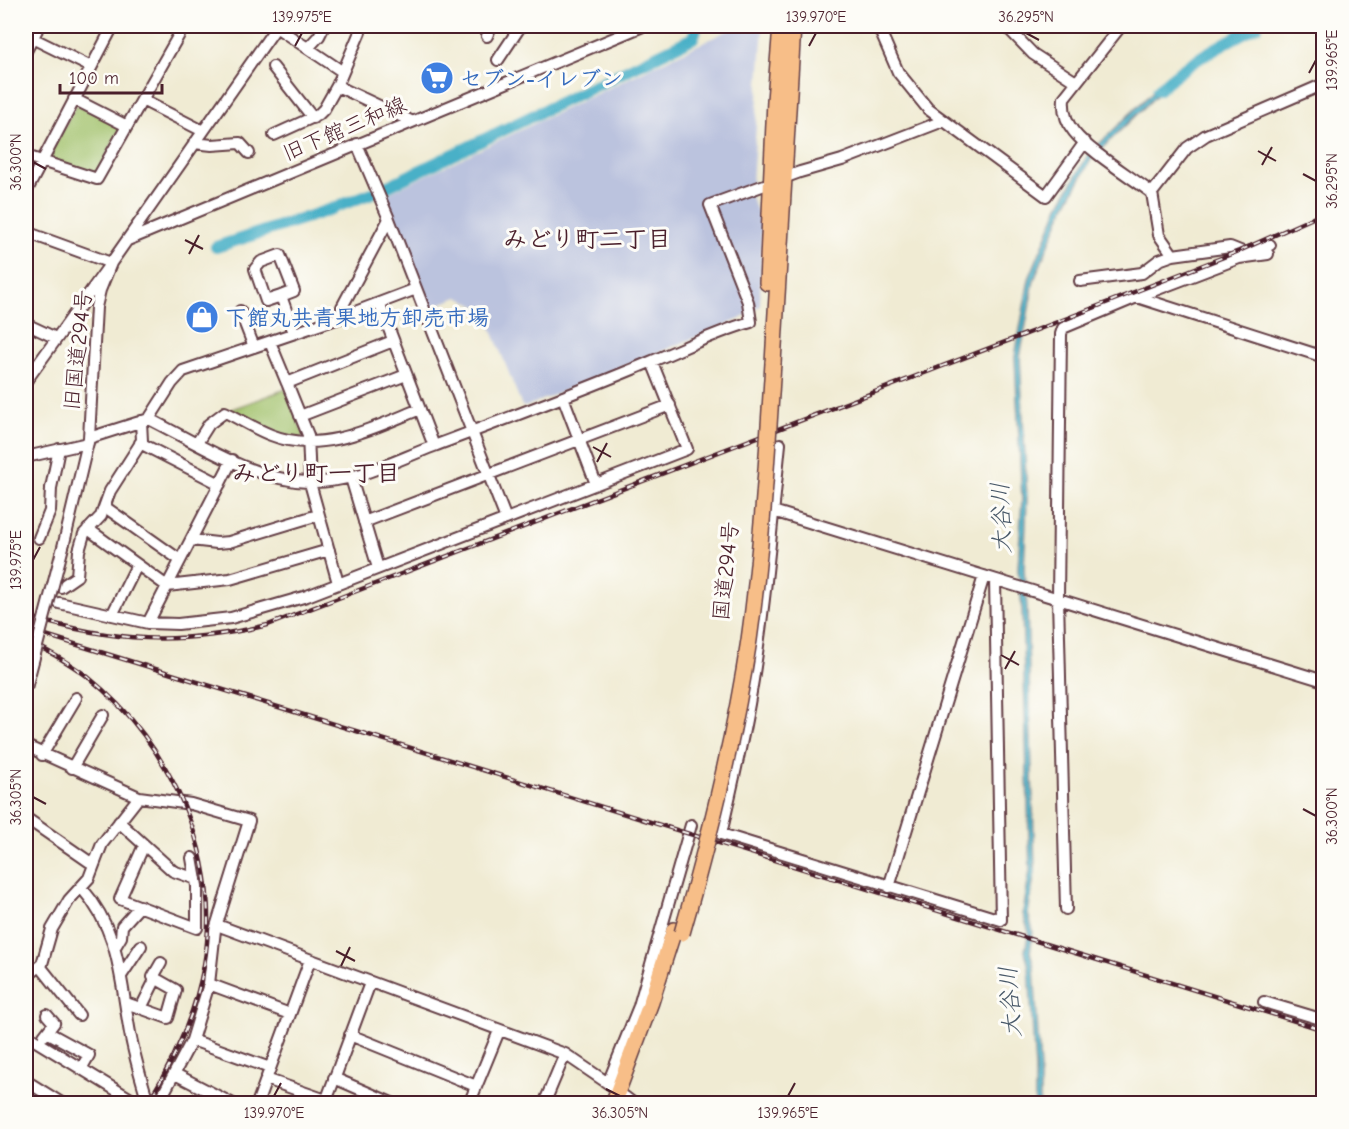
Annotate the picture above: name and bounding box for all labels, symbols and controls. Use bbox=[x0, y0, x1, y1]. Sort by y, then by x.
text: 139.975°E bbox=[272, 8, 332, 26]
text: 139.970°E bbox=[786, 8, 846, 26]
text: 36.295°N bbox=[998, 8, 1054, 26]
text: 139.965°E bbox=[1323, 30, 1341, 90]
scale bar bbox=[60, 57, 162, 95]
supermarket icon: セブン-イレブン bbox=[419, 60, 455, 96]
place label: セブン-イレブン bbox=[460, 66, 623, 92]
text: 100 m bbox=[69, 68, 119, 89]
street label: 旧下館三和線 bbox=[279, 91, 410, 167]
text: 36.300°N bbox=[7, 133, 25, 191]
text: 36.295°N bbox=[1323, 153, 1341, 209]
district label: みどり町二丁目 bbox=[503, 225, 671, 253]
street label: 旧国道294号 bbox=[59, 288, 97, 412]
shop icon: 下館丸共青果地方卸売市場 bbox=[184, 299, 220, 335]
place label: 下館丸共青果地方卸売市場 bbox=[225, 305, 489, 331]
district label: みどり町一丁目 bbox=[232, 459, 400, 487]
water label: 大谷川 bbox=[986, 482, 1016, 554]
street label: 国道294号 bbox=[708, 520, 744, 622]
text: 139.975°E bbox=[7, 530, 25, 590]
text: 36.305°N bbox=[7, 769, 25, 825]
text: 36.300°N bbox=[1323, 787, 1341, 845]
water label: 大谷川 bbox=[994, 965, 1026, 1039]
text: 139.970°E bbox=[244, 1104, 304, 1122]
text: 36.305°N bbox=[592, 1104, 648, 1122]
text: 139.965°E bbox=[758, 1104, 818, 1122]

